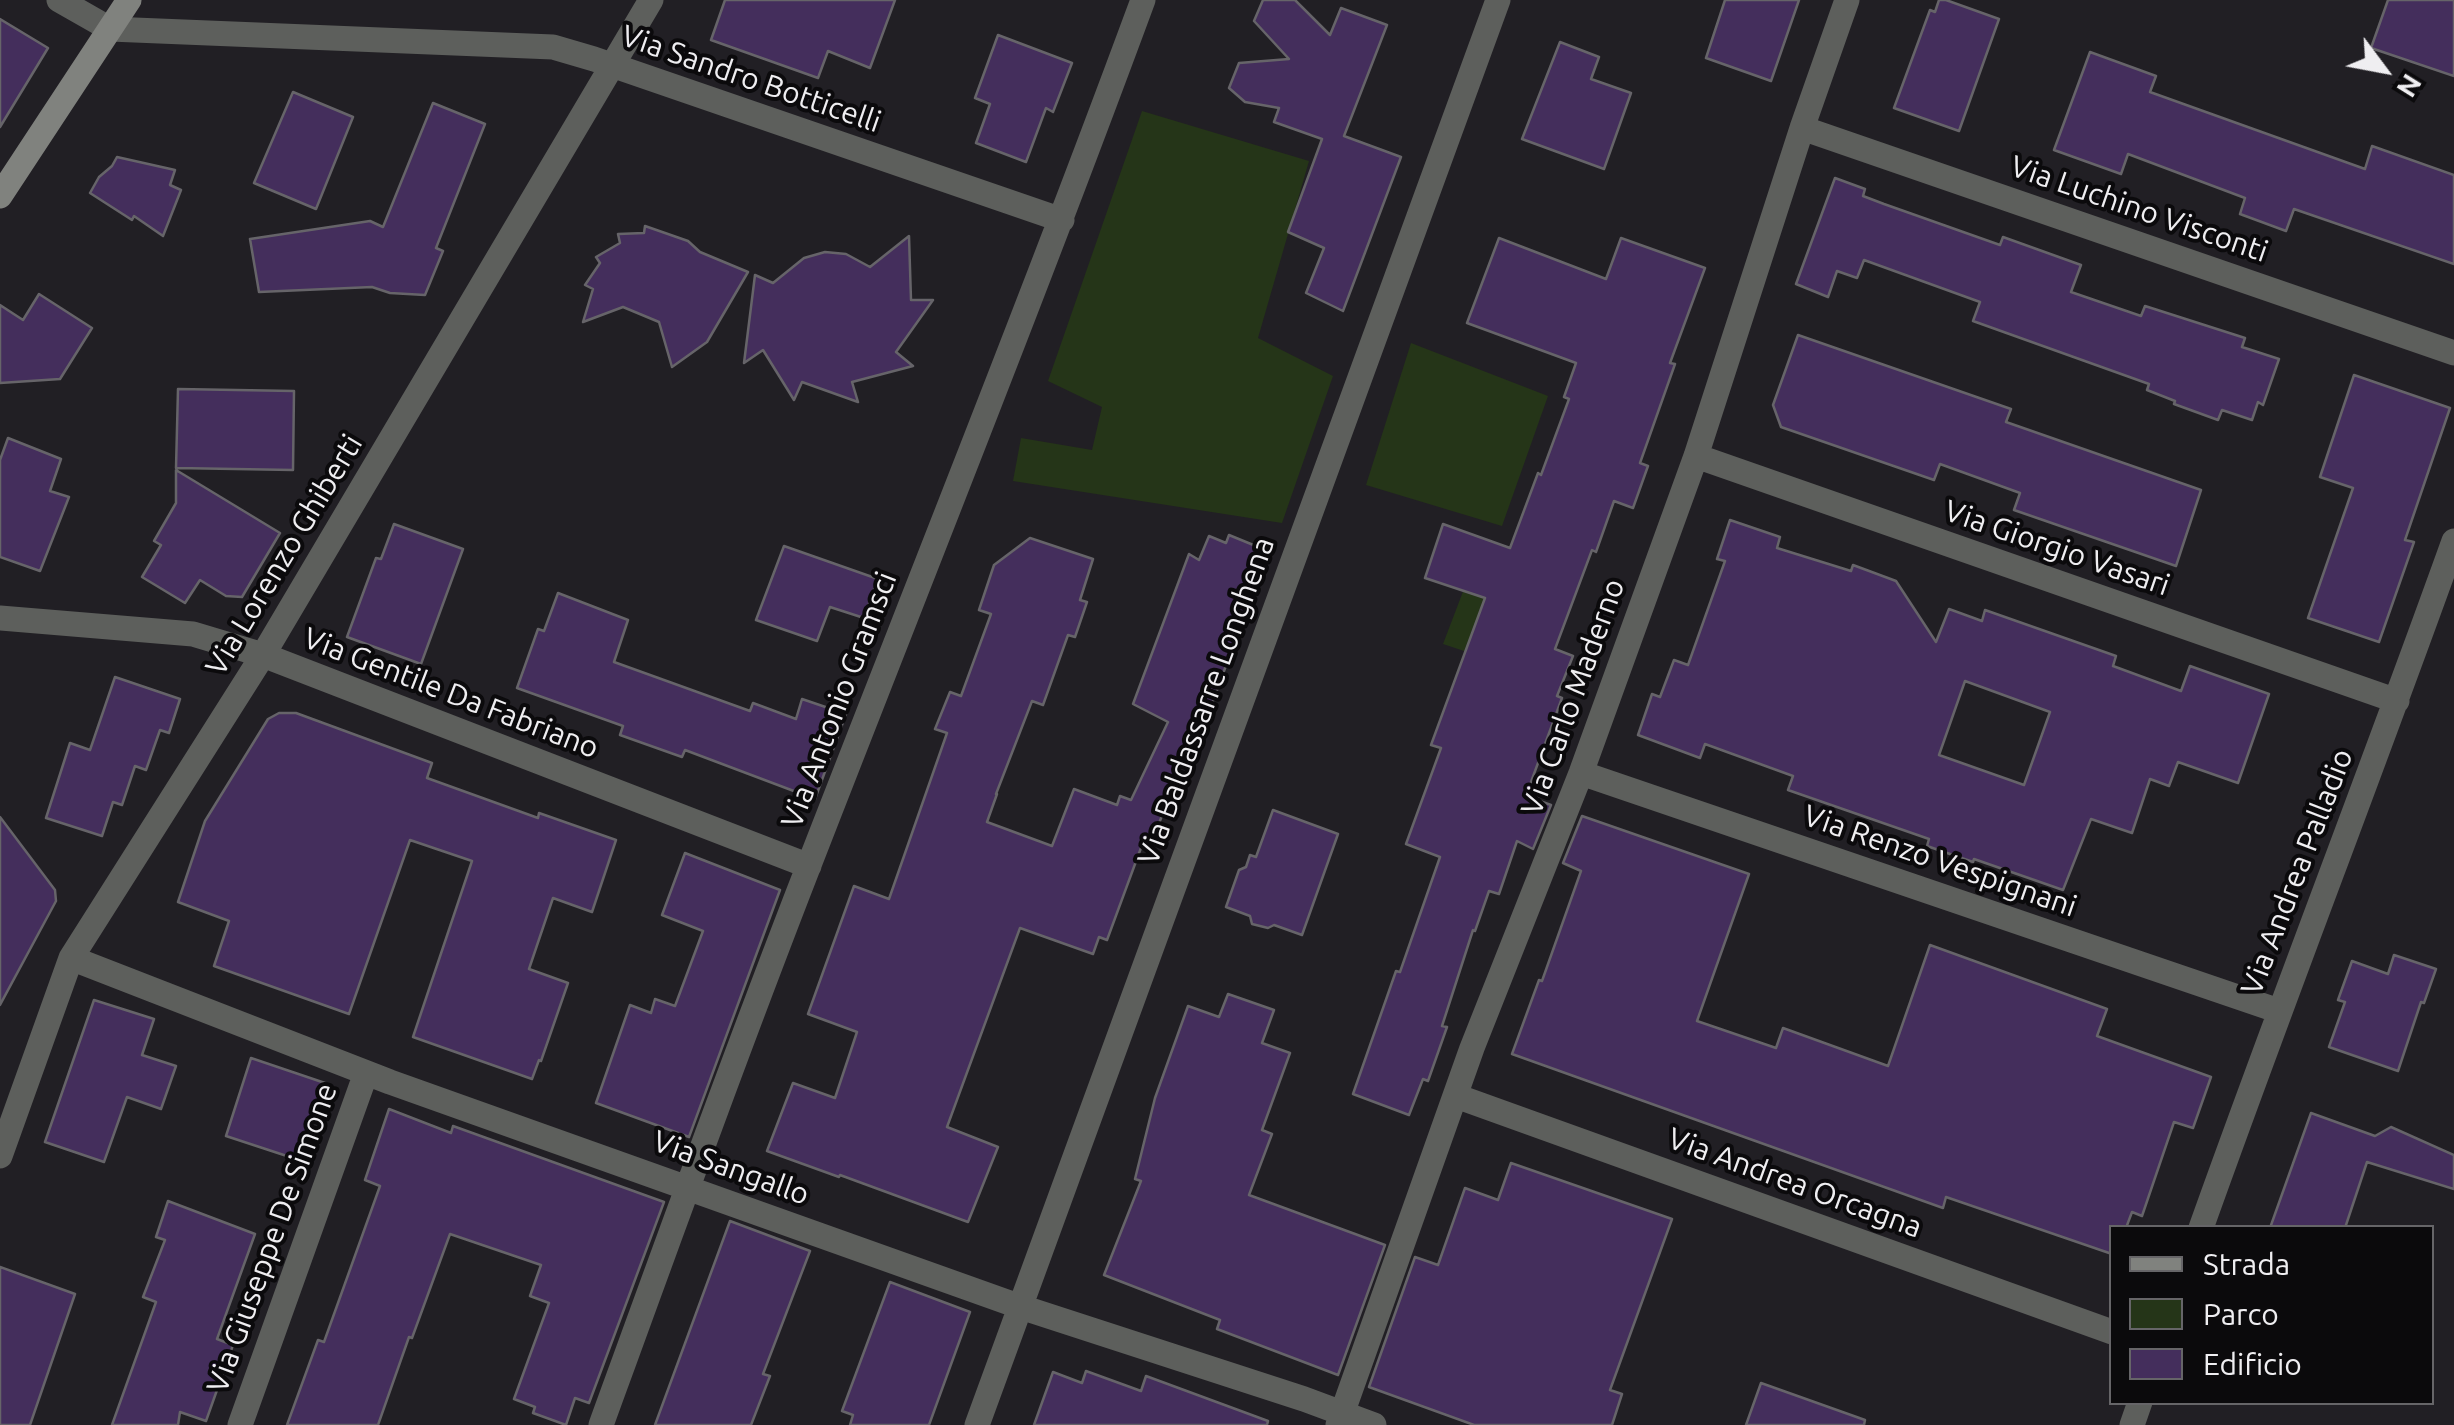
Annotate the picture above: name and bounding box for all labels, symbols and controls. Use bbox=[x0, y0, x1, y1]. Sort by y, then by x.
street label: Via Sandro Botticelli bbox=[617, 18, 885, 140]
north arrow bbox=[2334, 20, 2434, 120]
text: N bbox=[2391, 69, 2429, 103]
street label: Via Luchino Visconti bbox=[2006, 148, 2272, 270]
street label: Via Lorenzo Ghiberti bbox=[198, 428, 370, 682]
street label: Via Giorgio Vasari bbox=[1940, 493, 2174, 603]
street label: Via Baldassarre Longhena bbox=[1130, 532, 1282, 870]
street label: Via Antonio Gramsci bbox=[774, 567, 904, 833]
street label: Via Carlo Maderno bbox=[1514, 574, 1632, 820]
street label: Via Gentile Da Fabriano bbox=[298, 620, 604, 766]
street label: Via Andrea Palladio bbox=[2233, 744, 2361, 1000]
street label: Via Renzo Vespignani bbox=[1799, 797, 2081, 925]
street label: Via Giuseppe De Simone bbox=[199, 1078, 345, 1398]
street label: Via Andrea Orcagna bbox=[1663, 1120, 1927, 1246]
street label: Via Sangallo bbox=[648, 1123, 814, 1213]
legend bbox=[2109, 1225, 2434, 1405]
text: Strada bbox=[2203, 1247, 2290, 1281]
text: Parco bbox=[2203, 1297, 2279, 1331]
text: Edificio bbox=[2203, 1347, 2302, 1381]

